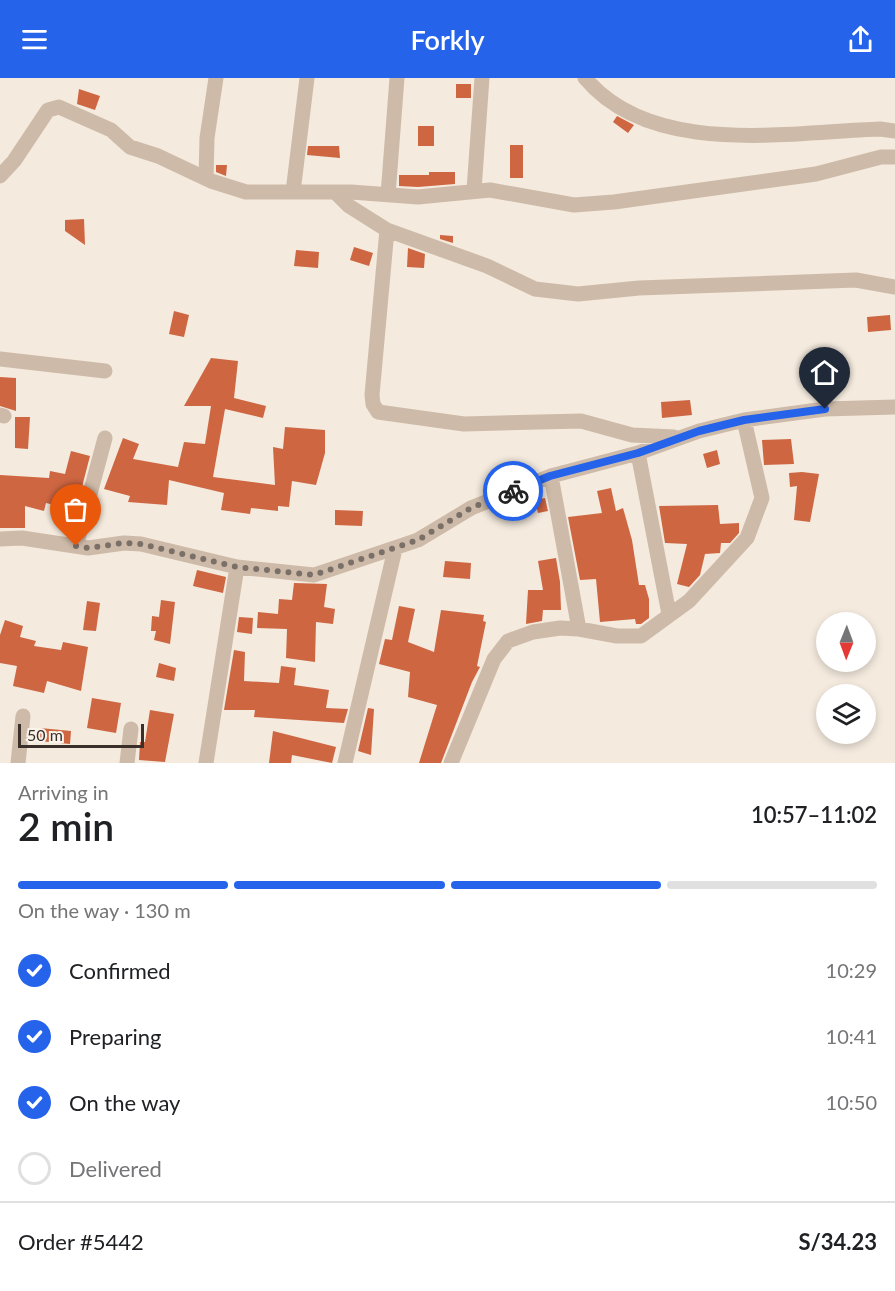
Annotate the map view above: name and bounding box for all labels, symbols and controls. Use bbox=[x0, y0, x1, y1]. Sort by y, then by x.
icon: menu bbox=[18, 23, 51, 56]
text: Forkly bbox=[410, 23, 485, 56]
icon: share bbox=[844, 23, 877, 56]
pin bbox=[799, 347, 850, 409]
icon: home bbox=[808, 356, 841, 389]
courier bbox=[483, 461, 543, 521]
icon: bike bbox=[497, 475, 530, 508]
pin bbox=[50, 484, 101, 546]
icon: bag bbox=[59, 493, 92, 526]
north arrow bbox=[816, 612, 876, 672]
map controls bbox=[816, 612, 876, 744]
button: layers bbox=[816, 684, 876, 744]
scale bar bbox=[18, 721, 144, 748]
text: 50 m bbox=[27, 725, 63, 744]
text: Arriving in bbox=[18, 780, 109, 804]
text: 10:57–11:02 bbox=[751, 801, 877, 828]
text: 2 min bbox=[18, 803, 114, 849]
text: On the way · 130 m bbox=[18, 898, 191, 922]
icon: check bbox=[18, 954, 51, 987]
text: Confirmed bbox=[69, 957, 171, 984]
text: 10:29 bbox=[826, 958, 877, 982]
icon: check bbox=[18, 1020, 51, 1053]
text: Preparing bbox=[69, 1023, 161, 1050]
text: 10:41 bbox=[826, 1024, 877, 1048]
icon: check bbox=[18, 1086, 51, 1119]
text: On the way bbox=[69, 1089, 180, 1116]
text: 10:50 bbox=[826, 1090, 877, 1114]
text: Delivered bbox=[69, 1155, 162, 1182]
text: Order #5442 bbox=[18, 1228, 144, 1255]
text: S/34.23 bbox=[798, 1228, 877, 1255]

